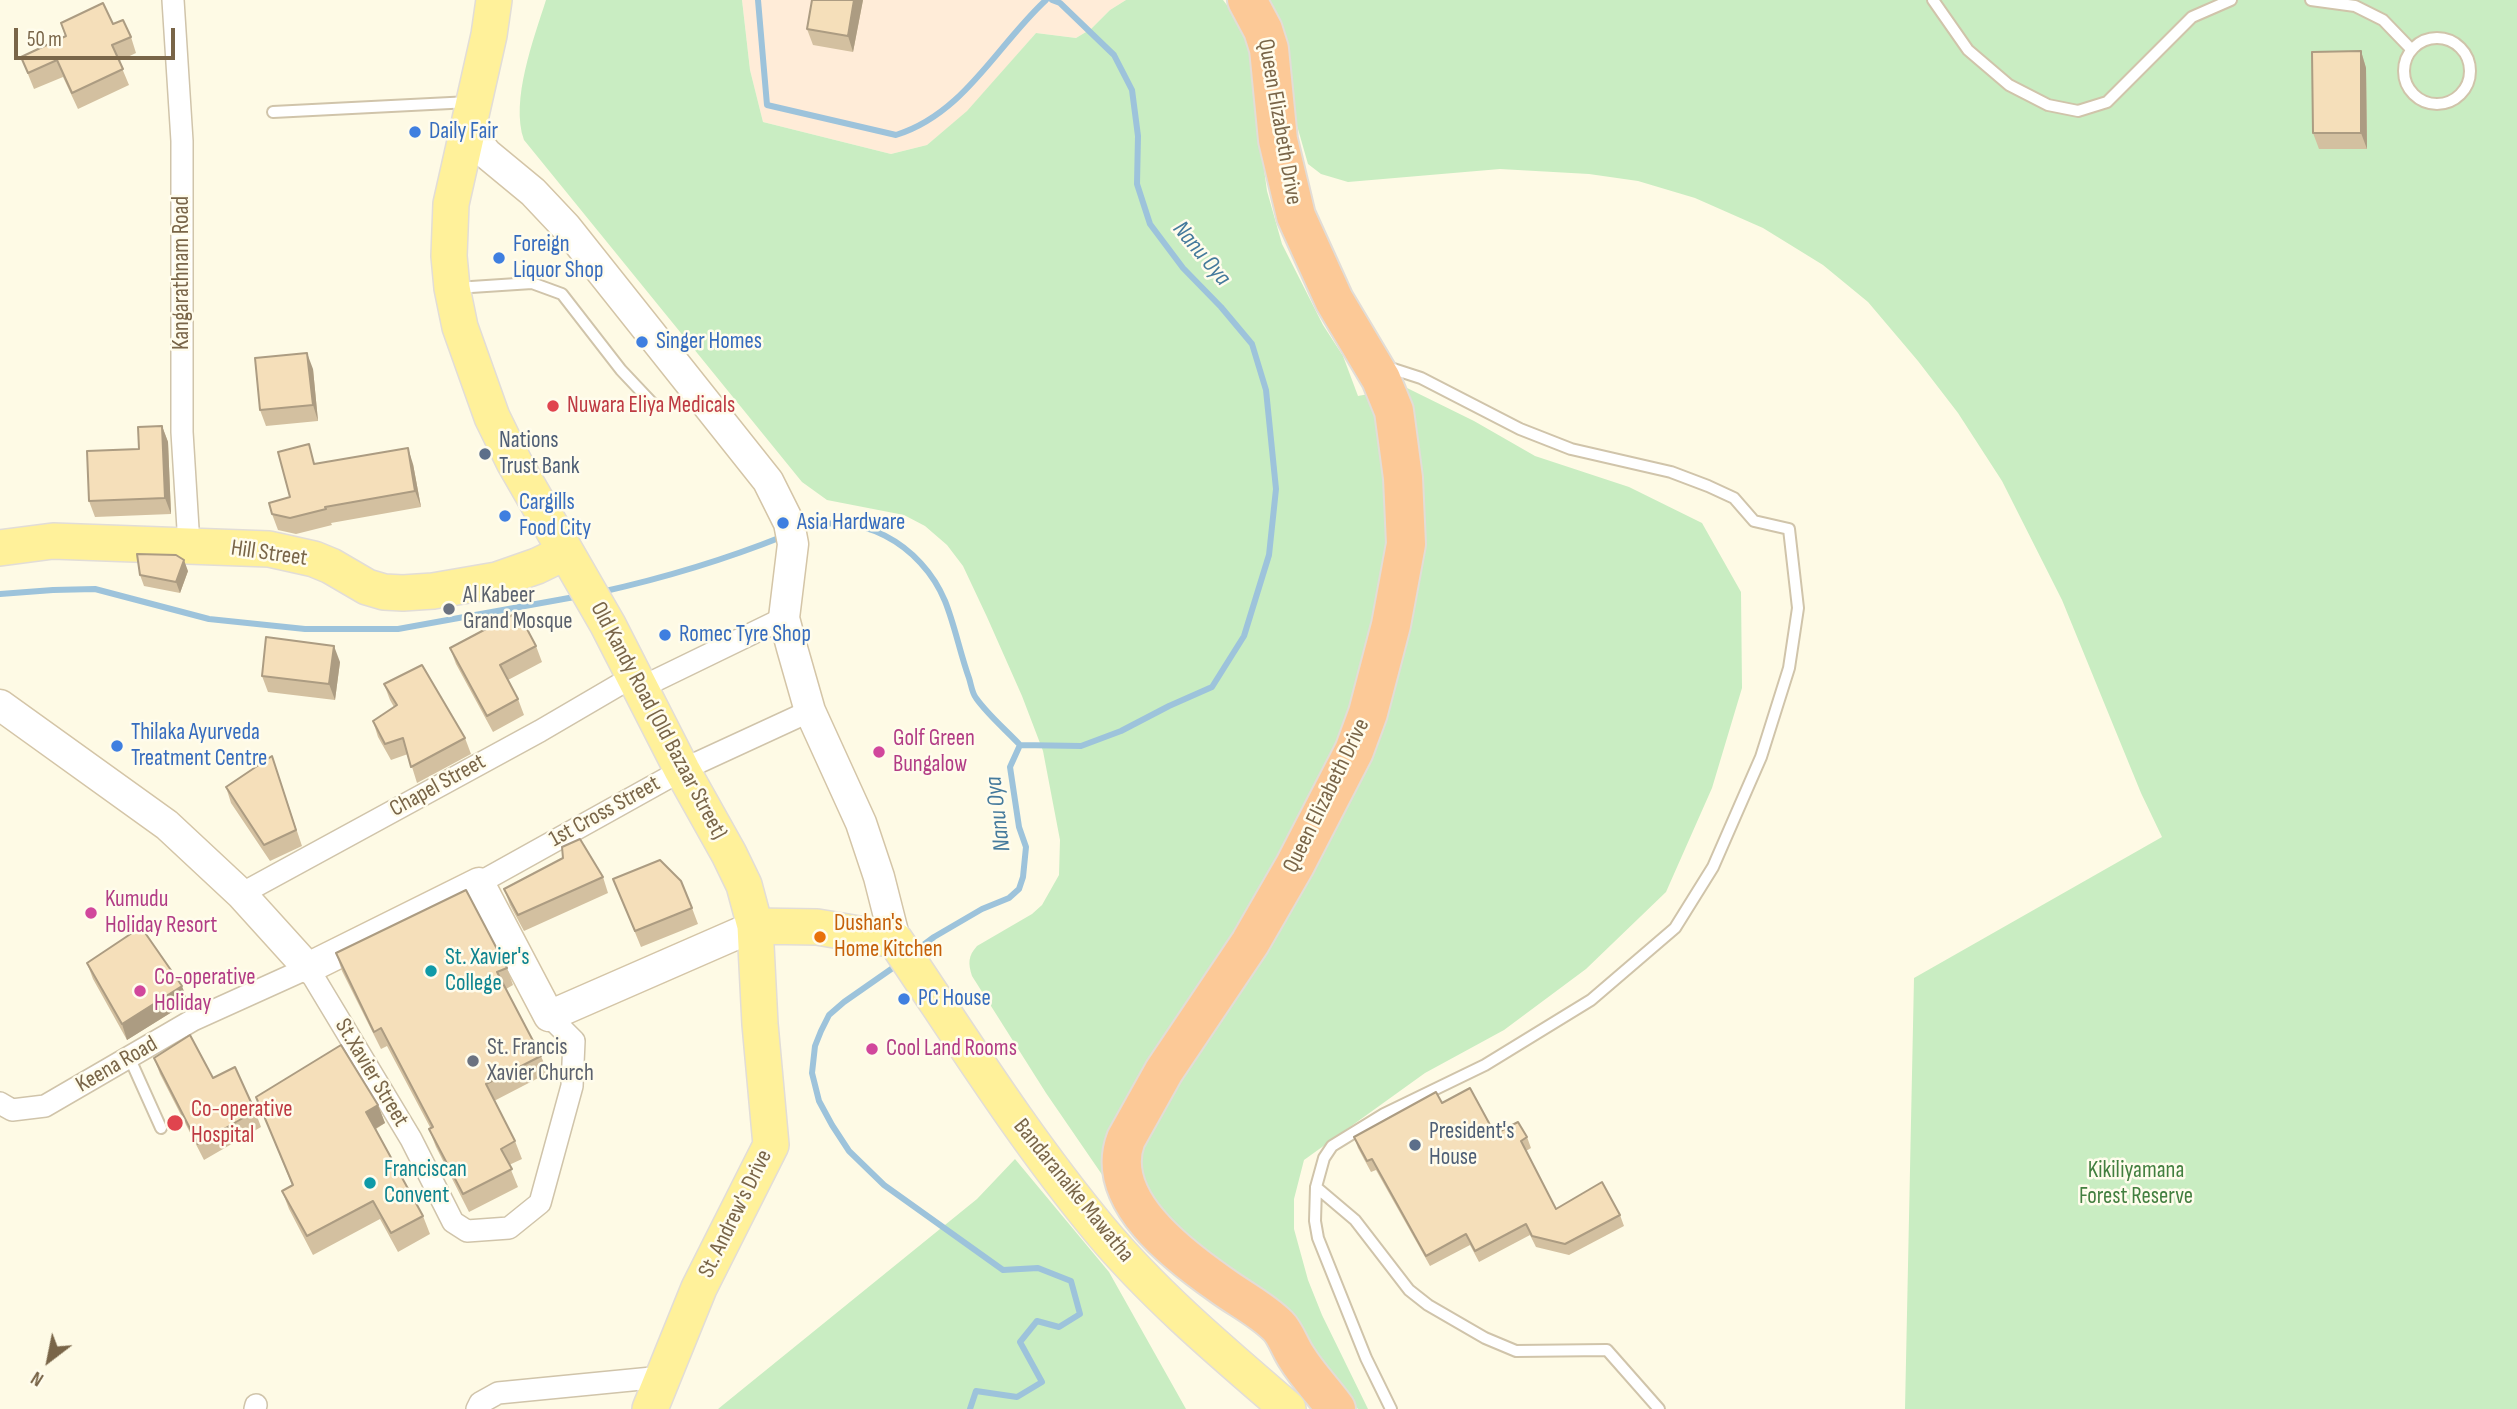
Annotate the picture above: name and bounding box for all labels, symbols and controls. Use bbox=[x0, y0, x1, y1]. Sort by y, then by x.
scale bar bbox=[18, 14, 178, 58]
text: 50 m bbox=[27, 27, 62, 52]
street label: Queen Elizabeth Drive bbox=[1251, 37, 1307, 207]
place label: Daily Fair bbox=[429, 118, 498, 146]
marker: Daily Fair bbox=[407, 124, 423, 140]
street label: Kangarathnam Road bbox=[168, 196, 196, 350]
water label: Nanu Oya bbox=[1166, 216, 1236, 292]
place label: Foreign Liquor Shop bbox=[513, 231, 604, 285]
marker: Foreign Liquor Shop bbox=[491, 250, 507, 266]
place label: Singer Homes bbox=[656, 328, 762, 356]
marker: Singer Homes bbox=[634, 334, 650, 350]
place label: Nuwara Eliya Medicals bbox=[567, 392, 735, 420]
marker: Nuwara Eliya Medicals bbox=[545, 398, 561, 414]
place label: Nations Trust Bank bbox=[499, 427, 580, 481]
marker: Nations Trust Bank bbox=[477, 446, 493, 462]
place label: Cargills Food City bbox=[519, 489, 591, 543]
marker: Cargills Food City bbox=[497, 508, 513, 524]
place label: Asia Hardware bbox=[797, 509, 905, 537]
marker: Asia Hardware bbox=[775, 515, 791, 531]
street label: Hill Street bbox=[229, 535, 309, 573]
place label: Al Kabeer Grand Mosque bbox=[463, 582, 573, 636]
street label: Old Kandy Road (Old Bazaar Street) bbox=[584, 598, 732, 844]
marker: Al Kabeer Grand Mosque bbox=[441, 601, 457, 617]
place label: Romec Tyre Shop bbox=[679, 621, 811, 649]
marker: Romec Tyre Shop bbox=[657, 627, 673, 643]
street label: Queen Elizabeth Drive bbox=[1278, 714, 1376, 878]
place label: Thilaka Ayurveda Treatment Centre bbox=[131, 719, 267, 773]
place label: Golf Green Bungalow bbox=[893, 725, 975, 779]
marker: Thilaka Ayurveda Treatment Centre bbox=[109, 738, 125, 754]
marker: Golf Green Bungalow bbox=[871, 744, 887, 760]
street label: Chapel Street bbox=[385, 748, 491, 824]
street label: 1st Cross Street bbox=[545, 770, 665, 854]
water label: Nanu Oya bbox=[980, 775, 1018, 853]
place label: Kumudu Holiday Resort bbox=[105, 886, 217, 940]
marker: Kumudu Holiday Resort bbox=[83, 905, 99, 921]
place label: Dushan's Home Kitchen bbox=[834, 910, 943, 964]
marker: Dushan's Home Kitchen bbox=[812, 929, 828, 945]
place label: St. Xavier's College bbox=[445, 944, 529, 998]
marker: St. Xavier's College bbox=[423, 963, 439, 979]
place label: Co-operative Holiday bbox=[154, 964, 256, 1018]
marker: Co-operative Holiday bbox=[132, 983, 148, 999]
place label: PC House bbox=[918, 985, 991, 1013]
marker: PC House bbox=[896, 991, 912, 1007]
street label: St.Xavier Street bbox=[328, 1014, 414, 1132]
street label: Keena Road bbox=[71, 1031, 163, 1099]
place label: St. Francis Xavier Church bbox=[487, 1034, 594, 1088]
place label: Cool Land Rooms bbox=[886, 1035, 1017, 1063]
marker: Cool Land Rooms bbox=[864, 1041, 880, 1057]
marker: St. Francis Xavier Church bbox=[465, 1053, 481, 1069]
place label: Co-operative Hospital bbox=[191, 1096, 293, 1150]
marker: Co-operative Hospital bbox=[165, 1113, 185, 1133]
street label: Bandaranaike Mawatha bbox=[1007, 1114, 1139, 1268]
place label: President's House bbox=[1429, 1118, 1514, 1172]
marker: President's House bbox=[1407, 1137, 1423, 1153]
street label: St. Andrew's Drive bbox=[693, 1146, 779, 1282]
place label: Franciscan Convent bbox=[384, 1156, 467, 1210]
park label: Kikiliyamana Forest Reserve bbox=[2079, 1157, 2193, 1211]
marker: Franciscan Convent bbox=[362, 1175, 378, 1191]
north arrow bbox=[14, 1325, 84, 1395]
text: N bbox=[27, 1366, 48, 1391]

